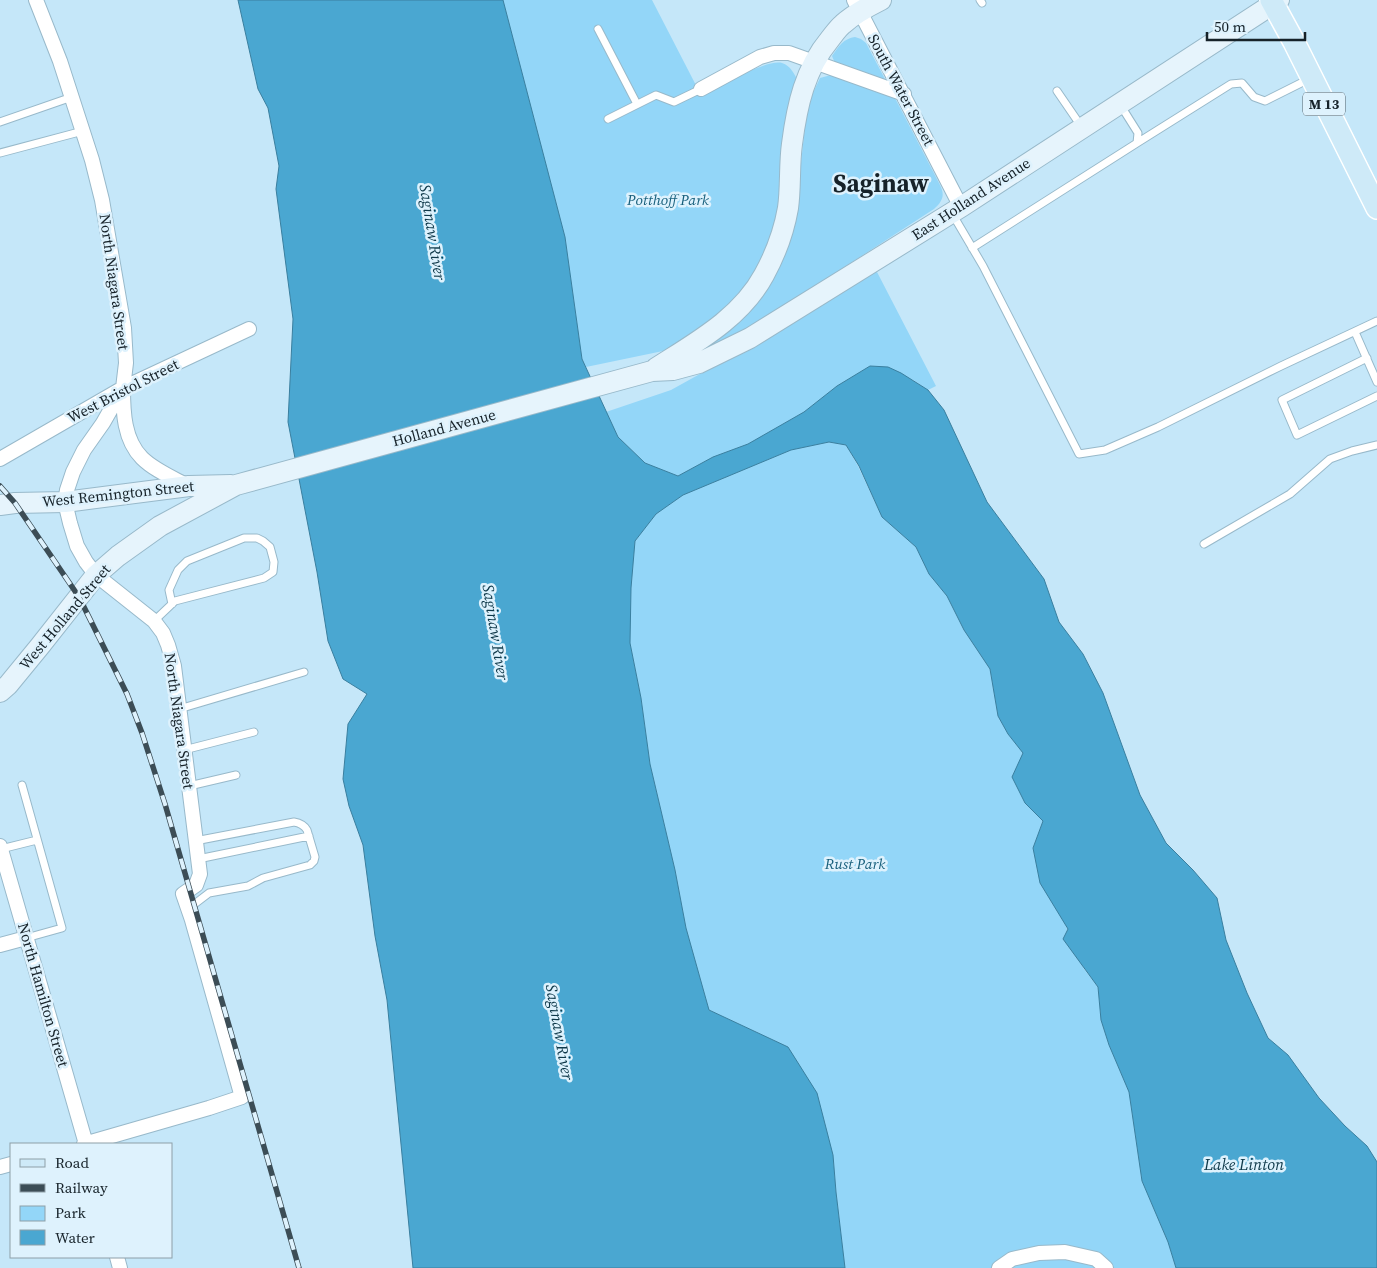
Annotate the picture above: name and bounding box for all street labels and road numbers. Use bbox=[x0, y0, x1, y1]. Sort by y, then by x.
street label: South Water Street bbox=[863, 30, 940, 149]
road number: M 13 bbox=[1303, 92, 1345, 116]
street label: East Holland Avenue bbox=[907, 152, 1035, 245]
street label: North Niagara Street bbox=[95, 213, 134, 351]
street label: West Bristol Street bbox=[63, 353, 182, 428]
street label: Holland Avenue bbox=[390, 404, 498, 451]
street label: West Remington Street bbox=[41, 475, 195, 512]
street label: West Holland Street bbox=[14, 559, 115, 674]
street label: North Niagara Street bbox=[160, 652, 199, 790]
street label: North Hamilton Street bbox=[13, 920, 74, 1070]

